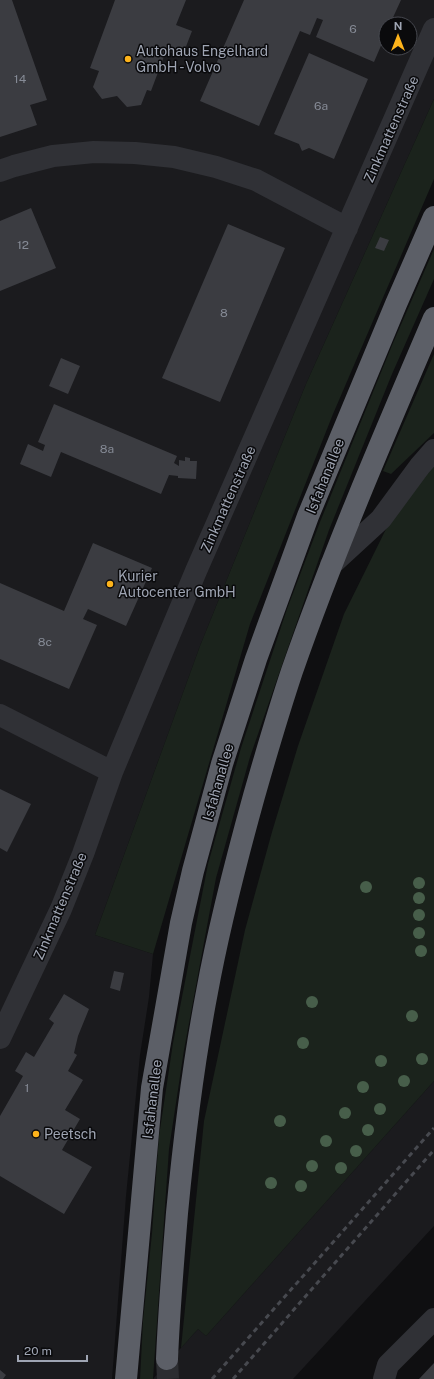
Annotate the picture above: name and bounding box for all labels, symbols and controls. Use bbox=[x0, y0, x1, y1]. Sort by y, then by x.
north arrow bbox=[378, 16, 418, 56]
text: N bbox=[394, 20, 402, 32]
house number: 6 bbox=[349, 22, 357, 36]
place label: Autohaus Engelhard GmbH - Volvo bbox=[136, 43, 268, 75]
marker: Autohaus Engelhard GmbH - Volvo bbox=[123, 54, 133, 64]
house number: 14 bbox=[14, 72, 27, 86]
street label: Zinkmattenstraße bbox=[360, 73, 422, 185]
house number: 6a bbox=[314, 99, 328, 113]
house number: 12 bbox=[17, 238, 29, 252]
house number: 8 bbox=[220, 306, 228, 320]
street label: Isfahanallee bbox=[303, 436, 347, 516]
house number: 8a bbox=[100, 442, 114, 456]
street label: Zinkmattenstraße bbox=[197, 443, 259, 555]
place label: Kurier Autocenter GmbH bbox=[118, 568, 236, 600]
marker: Kurier Autocenter GmbH bbox=[105, 579, 115, 589]
house number: 8c bbox=[38, 635, 52, 649]
street label: Isfahanallee bbox=[199, 741, 237, 823]
street label: Zinkmattenstraße bbox=[30, 850, 90, 962]
street label: Isfahanallee bbox=[139, 1058, 165, 1140]
house number: 1 bbox=[25, 1081, 29, 1095]
place label: Peetsch bbox=[44, 1126, 96, 1142]
marker: Peetsch bbox=[31, 1129, 41, 1139]
scale bar bbox=[18, 1337, 87, 1363]
text: 20 m bbox=[24, 1344, 52, 1358]

